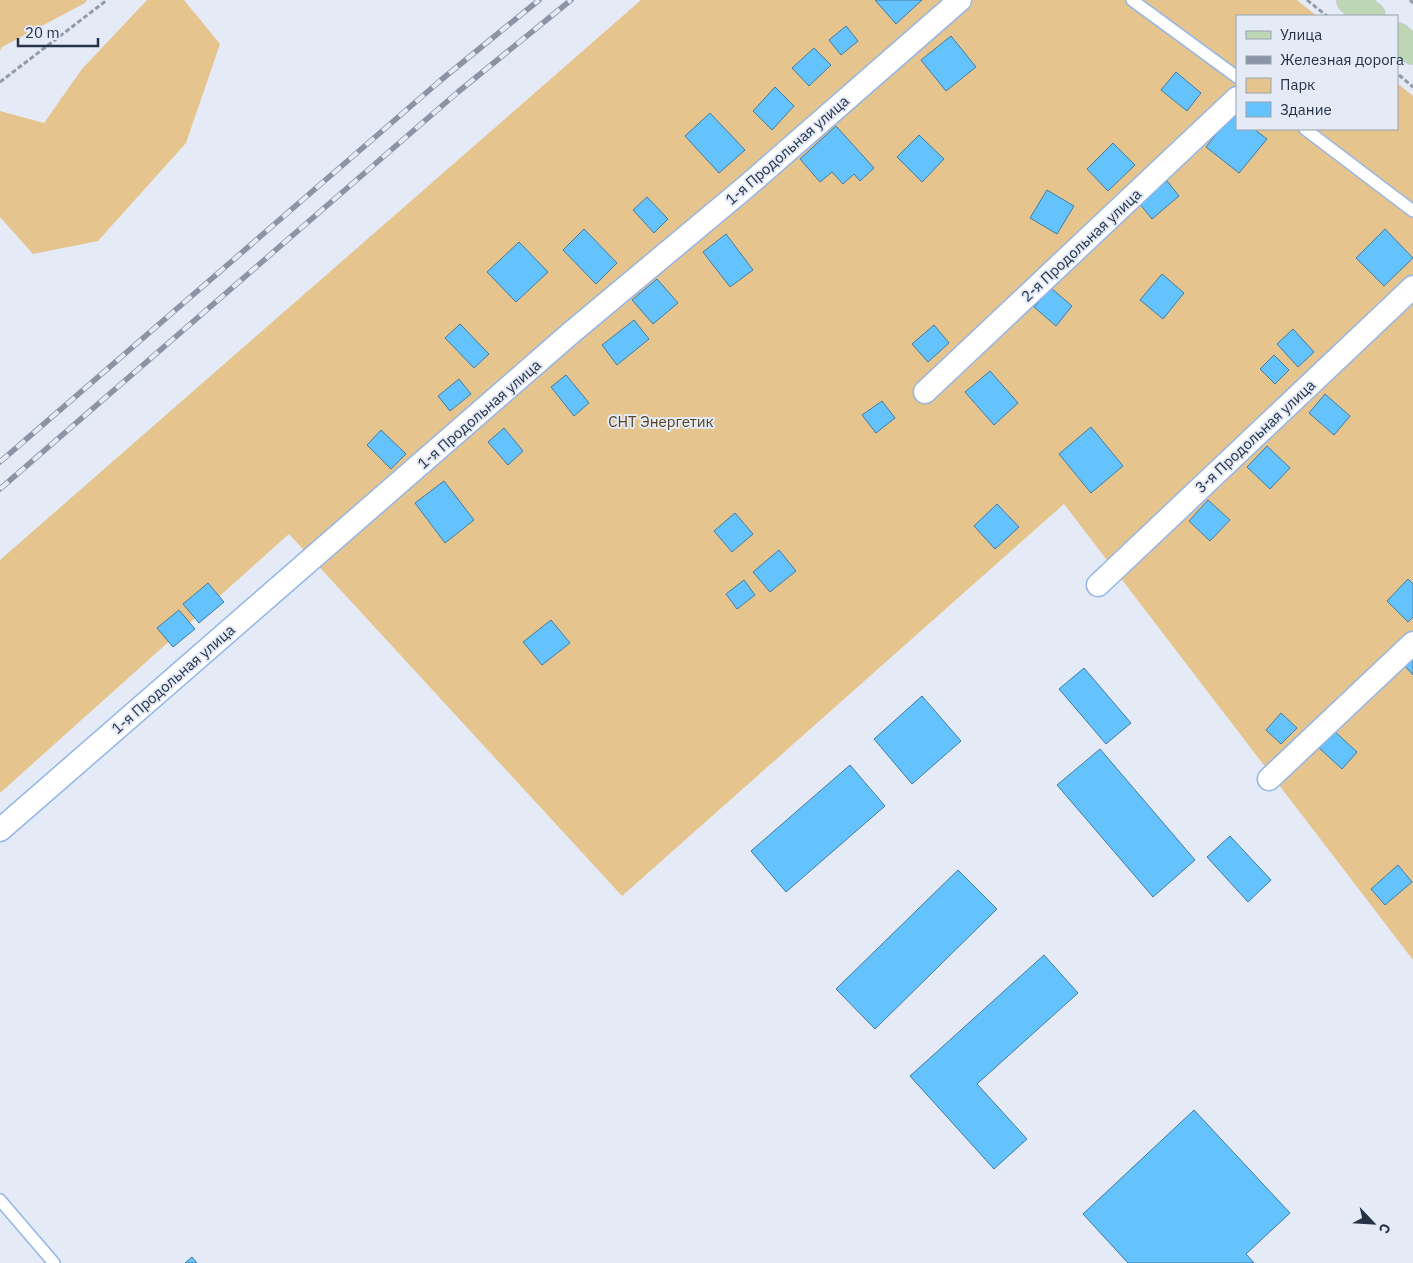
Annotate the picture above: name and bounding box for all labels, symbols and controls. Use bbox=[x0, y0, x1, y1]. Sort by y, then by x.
scale bar bbox=[18, 15, 98, 47]
legend bbox=[1236, 15, 1398, 130]
text: 20 m bbox=[25, 23, 60, 42]
text: Улица bbox=[1280, 25, 1322, 44]
text: Железная дорога bbox=[1280, 50, 1404, 69]
text: Парк bbox=[1280, 75, 1315, 94]
street label: 1-я Продольная улица bbox=[721, 91, 853, 209]
text: Здание bbox=[1280, 100, 1332, 119]
street label: 2-я Продольная улица bbox=[1017, 184, 1145, 306]
street label: 1-я Продольная улица bbox=[413, 355, 545, 473]
street label: 3-я Продольная улица bbox=[1191, 375, 1319, 497]
park label: СНТ Энергетик bbox=[608, 412, 714, 431]
street label: 1-я Продольная улица bbox=[107, 620, 239, 738]
north arrow bbox=[1348, 1198, 1398, 1248]
text: С bbox=[1375, 1221, 1395, 1236]

